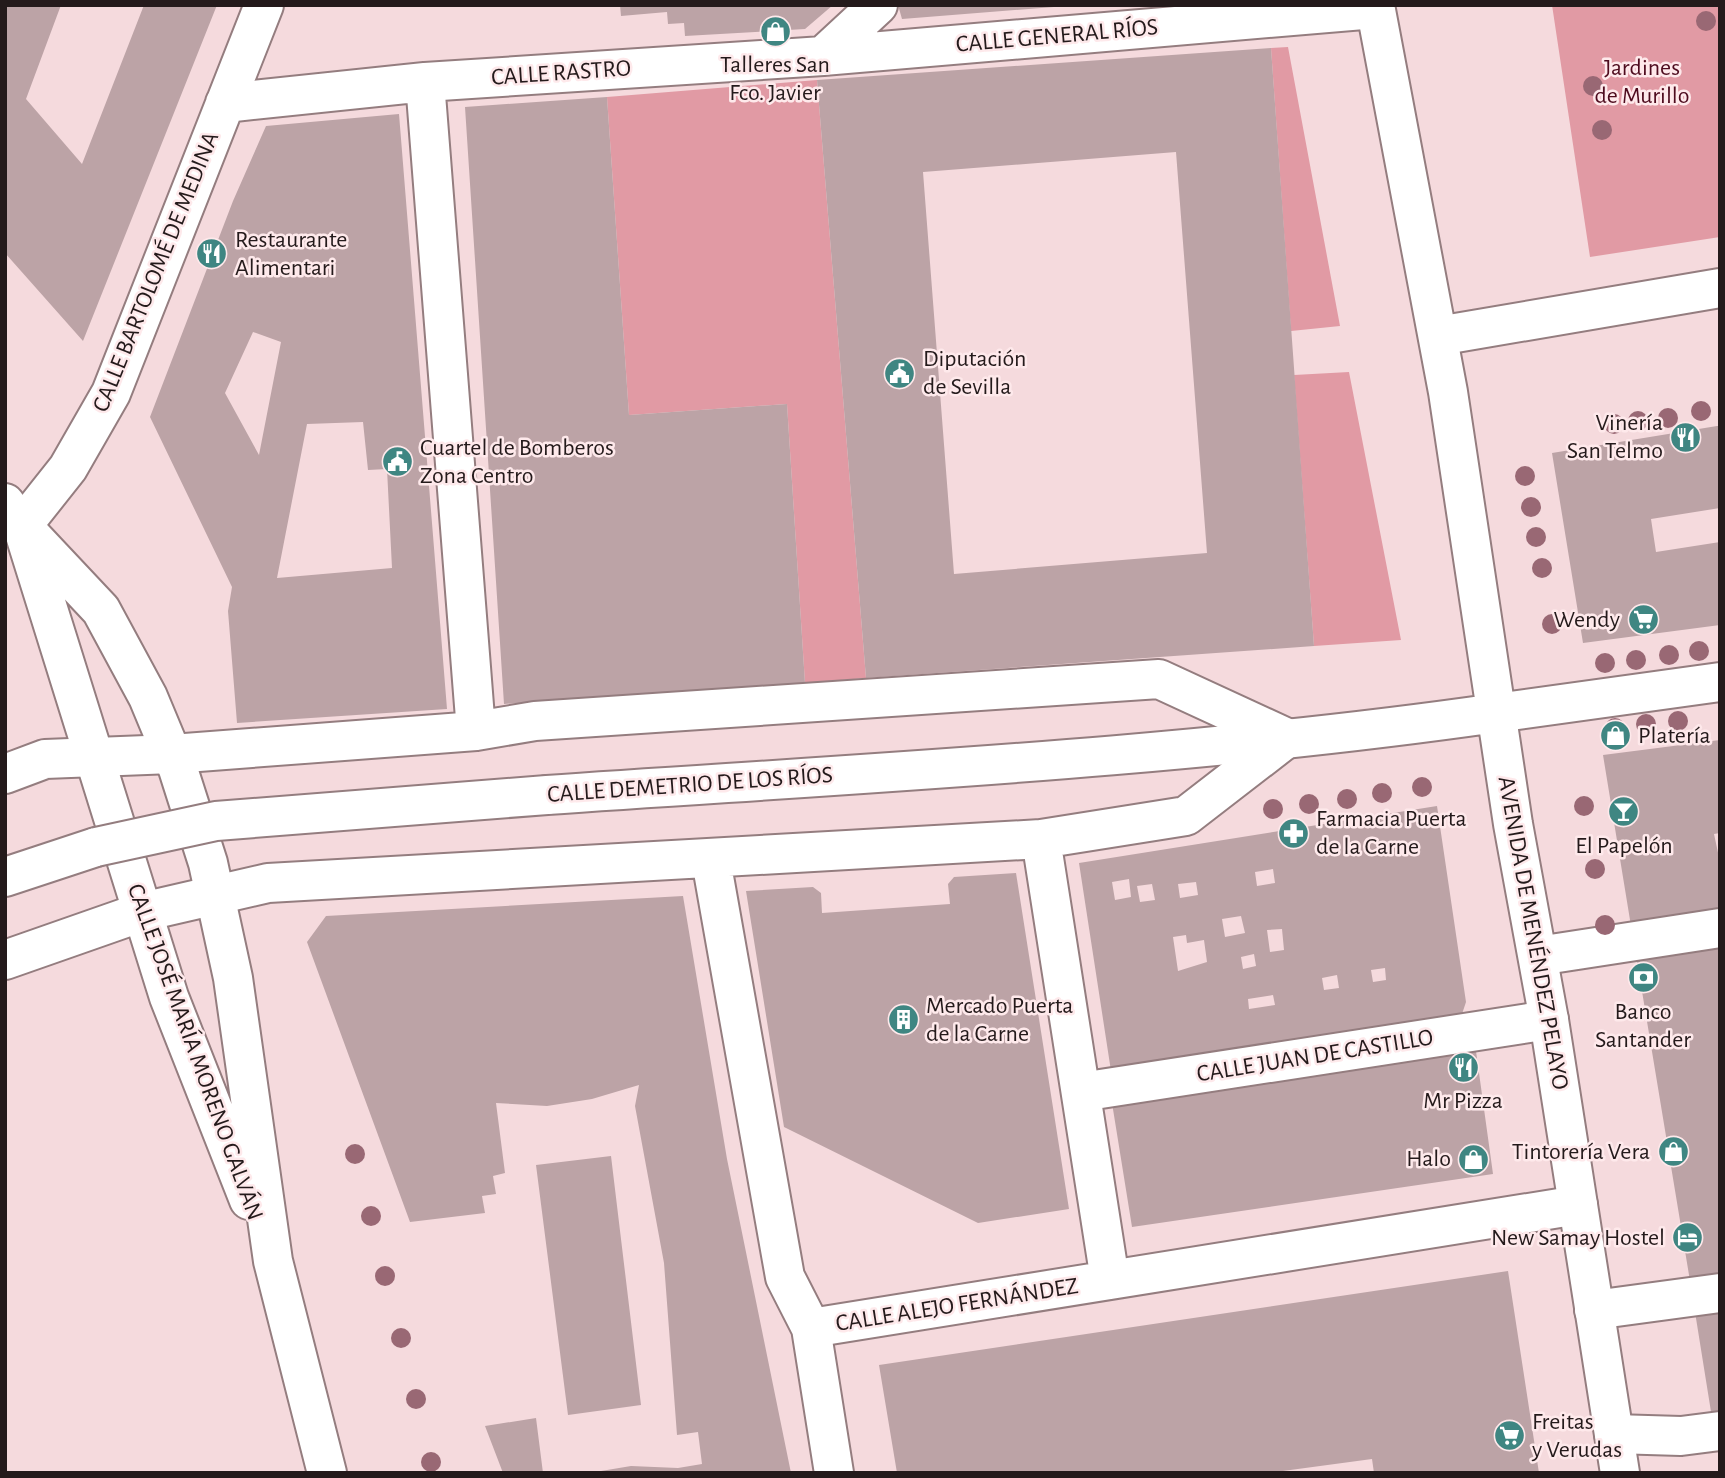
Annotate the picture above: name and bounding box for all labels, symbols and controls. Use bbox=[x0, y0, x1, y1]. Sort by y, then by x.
street label: CALLE GENERAL RÍOS bbox=[955, 13, 1159, 57]
shop icon: Talleres San Fco. Javier bbox=[758, 14, 792, 48]
place label: Talleres San Fco. Javier bbox=[720, 53, 830, 105]
street label: CALLE RASTRO bbox=[490, 56, 632, 90]
park label: Jardines de Murillo bbox=[1594, 56, 1690, 108]
street label: CALLE BARTOLOMÉ DE MEDINA bbox=[87, 128, 223, 415]
place label: Restaurante Alimentari bbox=[235, 228, 347, 280]
restaurant icon: Restaurante Alimentari bbox=[195, 237, 229, 271]
place label: Diputación de Sevilla bbox=[923, 347, 1026, 399]
public building icon: Diputación de Sevilla bbox=[883, 356, 917, 390]
place label: Vinería San Telmo bbox=[1567, 411, 1663, 463]
restaurant icon: Vinería San Telmo bbox=[1669, 420, 1703, 454]
place label: Cuartel de Bomberos Zona Centro bbox=[420, 436, 614, 488]
public building icon: Cuartel de Bomberos Zona Centro bbox=[380, 445, 414, 479]
supermarket icon: Wendy bbox=[1626, 603, 1660, 637]
place label: Wendy bbox=[1554, 608, 1620, 632]
shop icon: Platería bbox=[1598, 719, 1632, 753]
place label: Platería bbox=[1638, 724, 1711, 748]
street label: CALLE DEMETRIO DE LOS RÍOS bbox=[546, 761, 834, 807]
street label: AVENIDA DE MENÉNDEZ PELAYO bbox=[1494, 774, 1574, 1092]
bar icon: El Papelón bbox=[1607, 795, 1641, 829]
place label: Farmacia Puerta de la Carne bbox=[1316, 807, 1467, 859]
pharmacy icon: Farmacia Puerta de la Carne bbox=[1276, 816, 1310, 850]
place label: El Papelón bbox=[1575, 834, 1673, 858]
street label: CALLE JOSÉ MARÍA MORENO GALVÁN bbox=[123, 880, 269, 1223]
bank icon: Banco Santander bbox=[1626, 961, 1660, 995]
place label: Mercado Puerta de la Carne bbox=[926, 994, 1073, 1046]
place label: Banco Santander bbox=[1595, 1000, 1691, 1052]
building icon: Mercado Puerta de la Carne bbox=[886, 1003, 920, 1037]
street label: CALLE JUAN DE CASTILLO bbox=[1195, 1025, 1435, 1087]
restaurant icon: Mr Pizza bbox=[1446, 1050, 1480, 1084]
place label: Mr Pizza bbox=[1423, 1089, 1503, 1113]
shop icon: Tintorería Vera bbox=[1656, 1135, 1690, 1169]
place label: Tintorería Vera bbox=[1512, 1140, 1650, 1164]
shop icon: Halo bbox=[1457, 1142, 1491, 1176]
place label: Halo bbox=[1406, 1147, 1451, 1171]
hotel icon: New Samay Hostel bbox=[1671, 1221, 1705, 1255]
place label: New Samay Hostel bbox=[1491, 1226, 1665, 1250]
street label: CALLE ALEJO FERNÁNDEZ bbox=[834, 1272, 1080, 1336]
place label: Freitas y Verudas bbox=[1531, 1410, 1622, 1462]
supermarket icon: Freitas y Verudas bbox=[1492, 1419, 1526, 1453]

